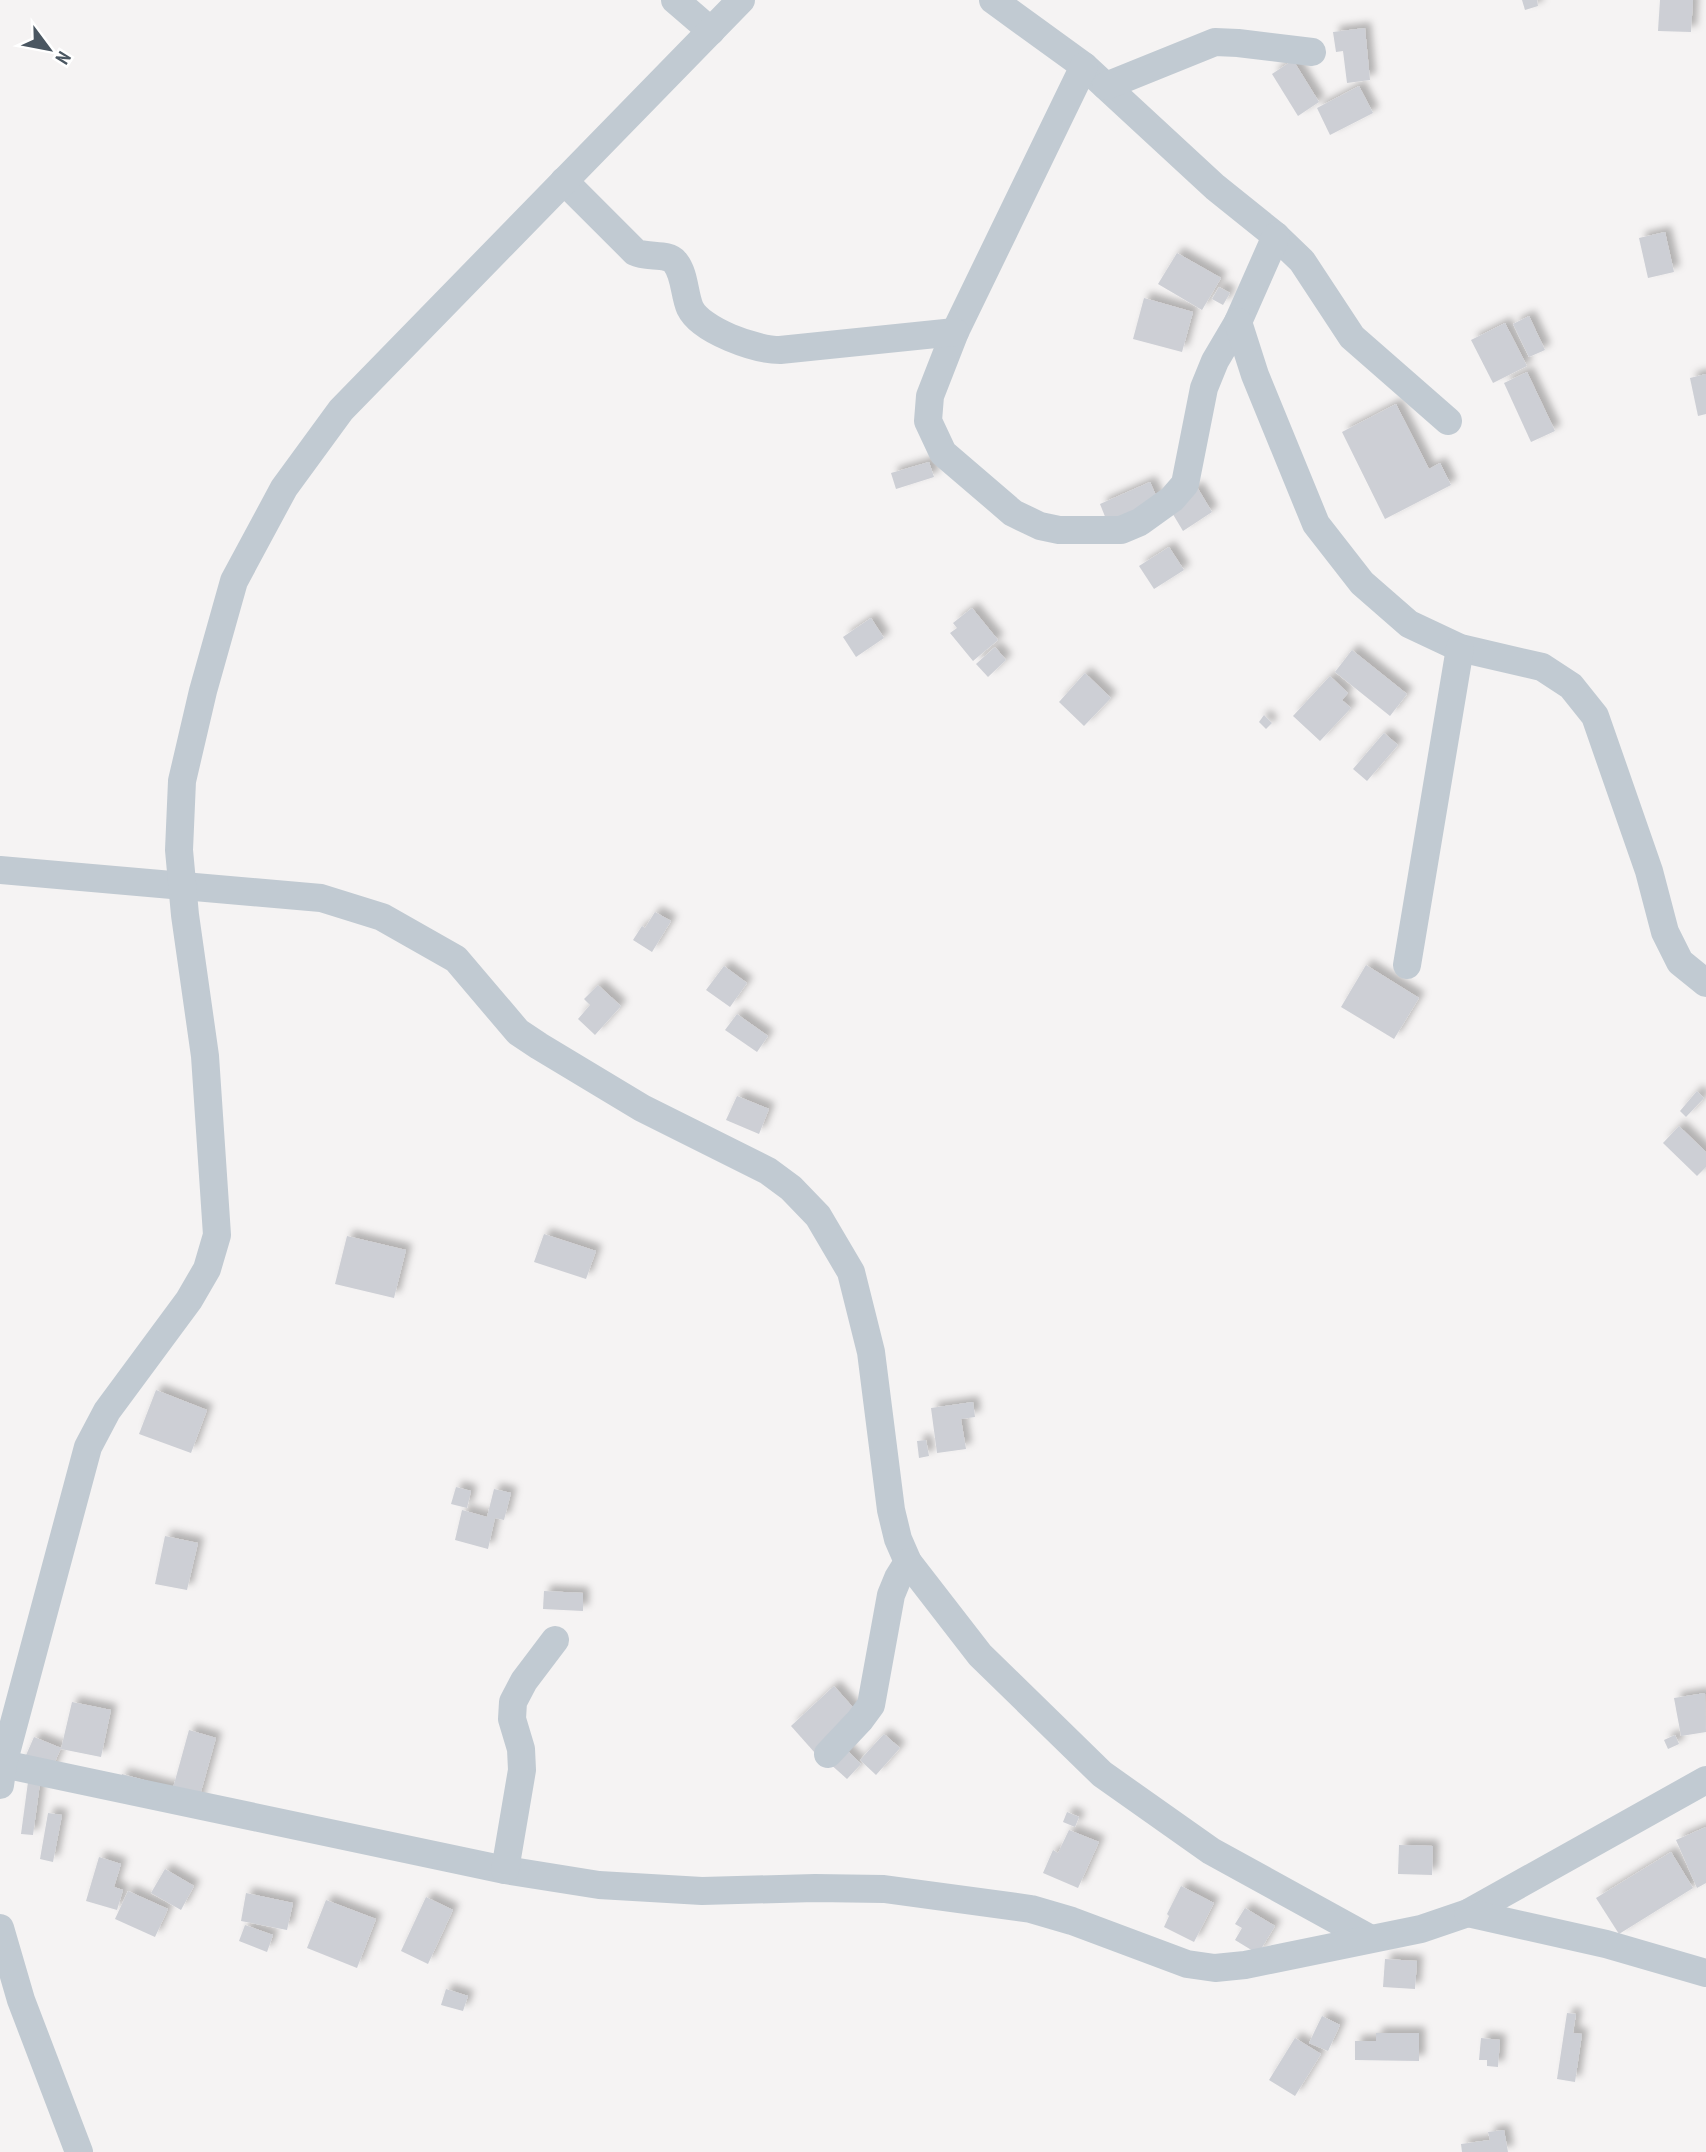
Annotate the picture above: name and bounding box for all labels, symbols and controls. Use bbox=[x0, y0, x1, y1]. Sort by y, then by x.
north arrow bbox=[14, 14, 84, 84]
text: N bbox=[51, 47, 76, 69]

